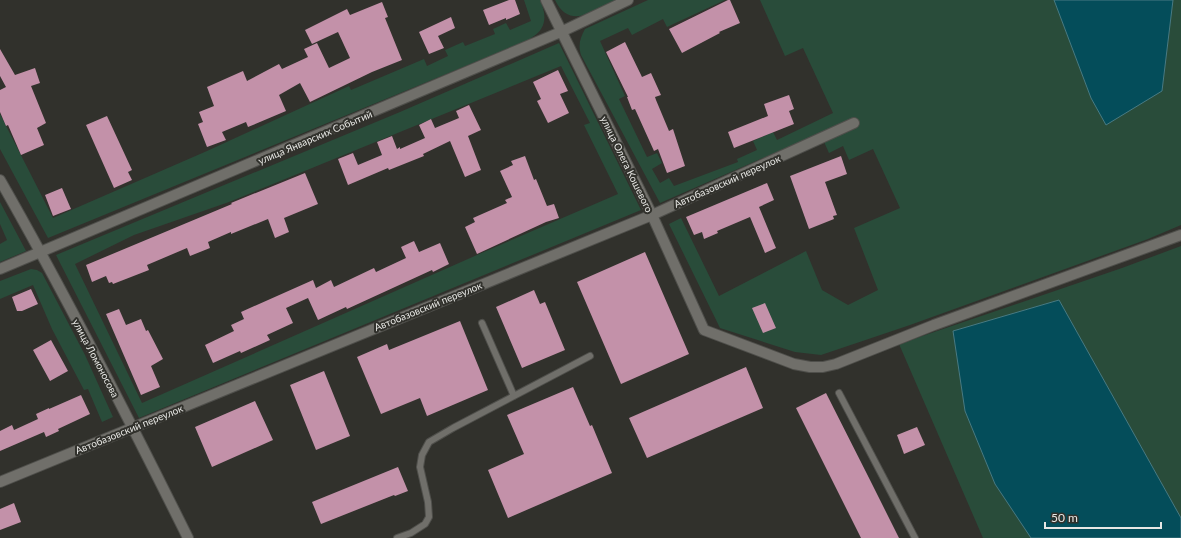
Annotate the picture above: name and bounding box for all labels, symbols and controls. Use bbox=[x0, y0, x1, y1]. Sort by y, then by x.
street label: улица Январских Событий bbox=[256, 107, 374, 167]
street label: улица Олега Кошевого bbox=[598, 114, 656, 214]
street label: Автобазовский переулок bbox=[672, 152, 783, 210]
street label: Автобазовский переулок bbox=[372, 279, 484, 333]
street label: улица Ломоносова bbox=[70, 317, 122, 399]
street label: Автобазовский переулок bbox=[73, 402, 185, 456]
scale bar bbox=[1045, 504, 1161, 530]
text: 50 m bbox=[1051, 510, 1078, 525]

